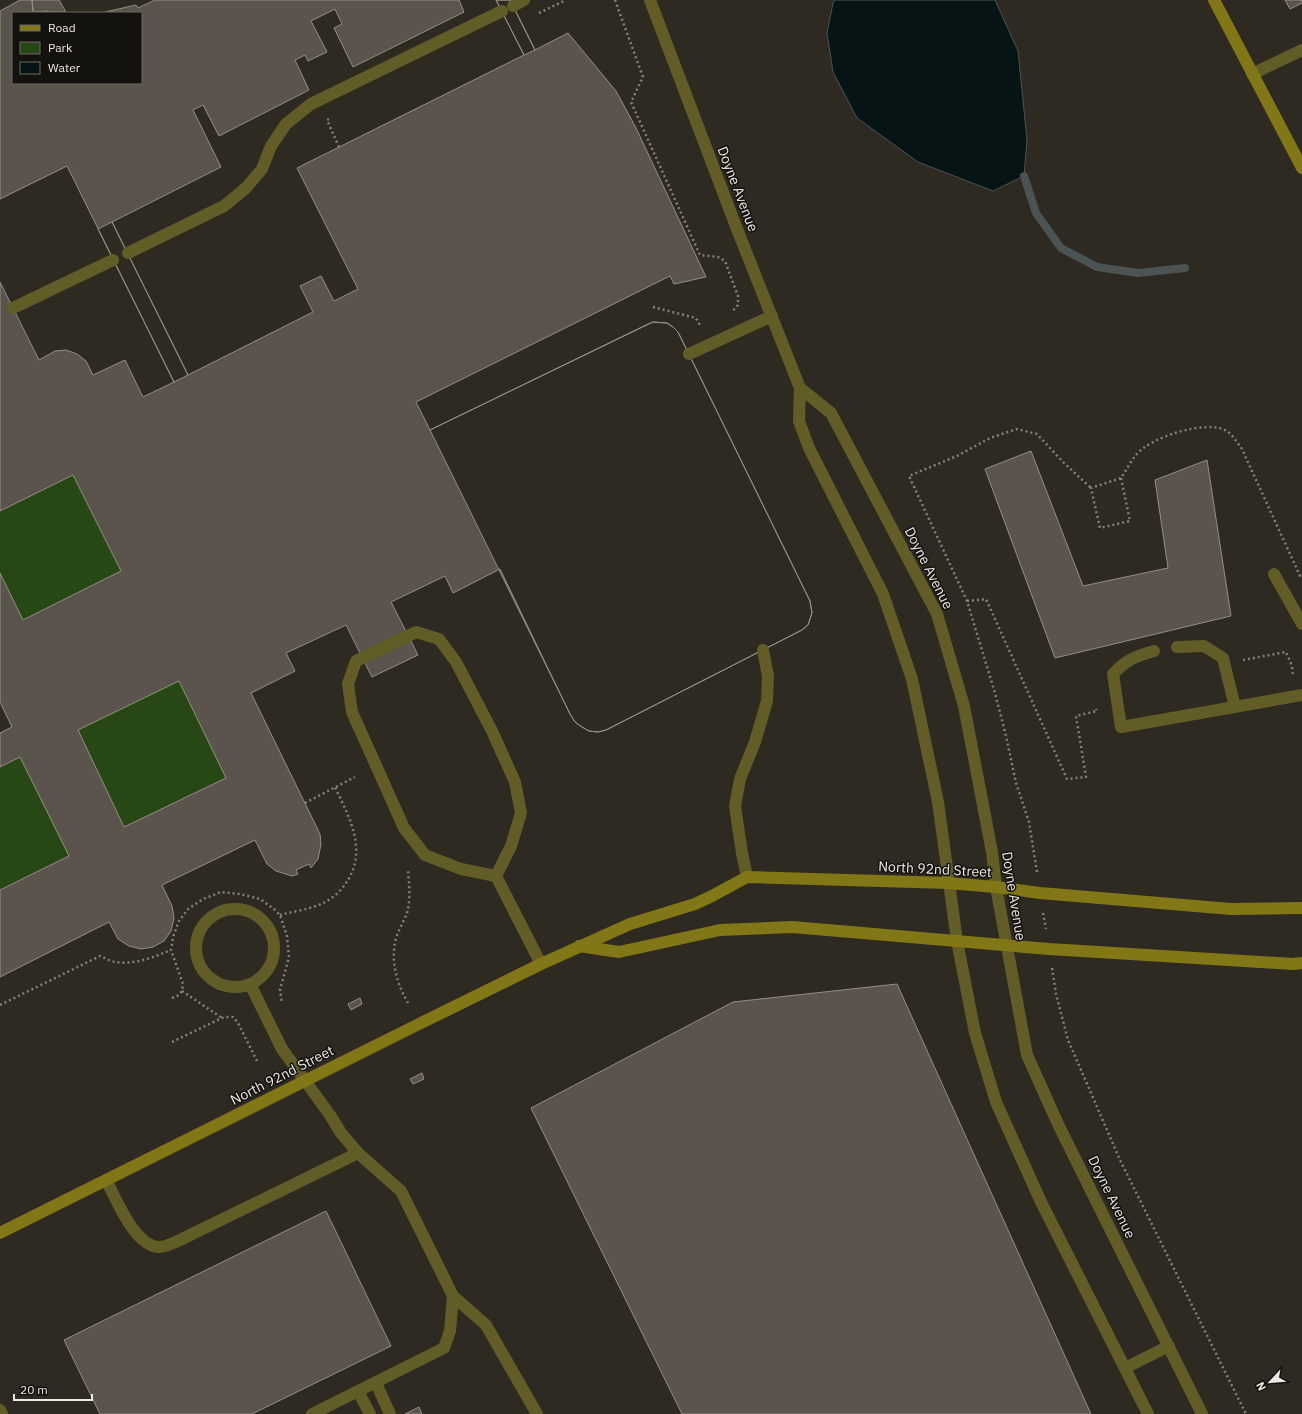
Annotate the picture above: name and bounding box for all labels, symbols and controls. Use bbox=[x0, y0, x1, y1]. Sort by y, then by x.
legend bbox=[12, 12, 142, 84]
text: Road bbox=[48, 20, 76, 35]
text: Park bbox=[48, 40, 73, 55]
text: Water bbox=[48, 60, 81, 75]
street label: Doyne Avenue bbox=[713, 144, 763, 234]
street label: Doyne Avenue bbox=[901, 524, 958, 612]
street label: Doyne Avenue bbox=[998, 850, 1030, 942]
street label: North 92nd Street bbox=[878, 857, 992, 881]
street label: North 92nd Street bbox=[227, 1041, 337, 1109]
street label: Doyne Avenue bbox=[1084, 1153, 1140, 1242]
north arrow bbox=[1250, 1362, 1290, 1402]
scale bar bbox=[14, 1376, 92, 1402]
text: N bbox=[1253, 1380, 1269, 1393]
text: 20 m bbox=[20, 1382, 48, 1397]

